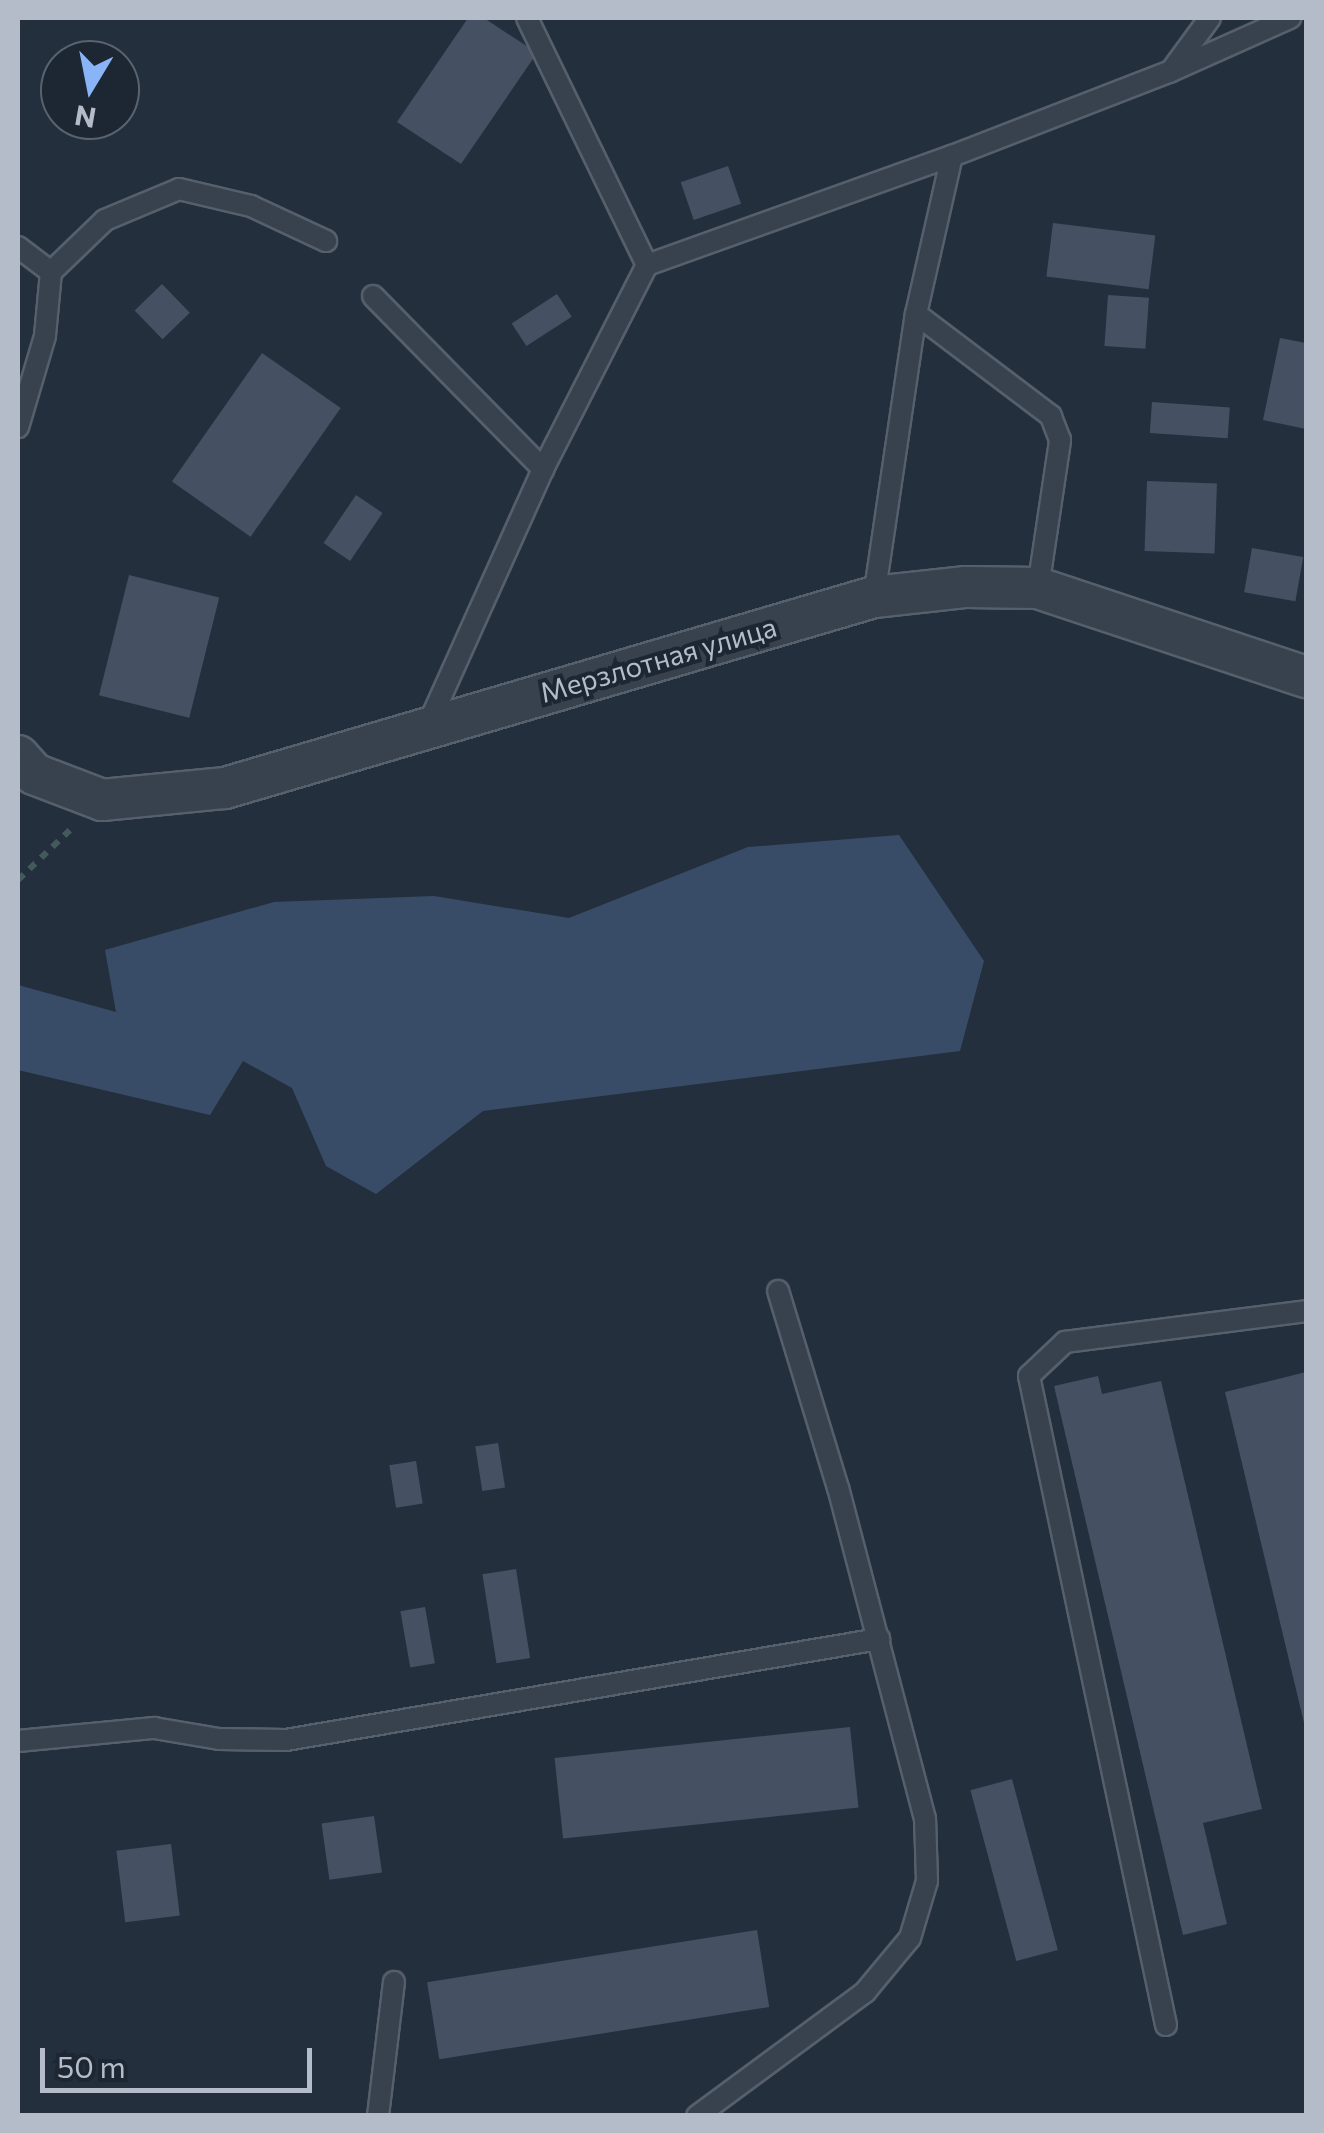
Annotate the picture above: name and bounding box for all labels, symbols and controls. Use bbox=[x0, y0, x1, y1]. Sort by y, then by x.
north arrow bbox=[40, 40, 140, 140]
text: N bbox=[72, 99, 98, 136]
street label: Мерзлотная улица bbox=[536, 609, 780, 709]
scale bar bbox=[45, 2028, 318, 2090]
text: 50 m bbox=[57, 2047, 126, 2084]

